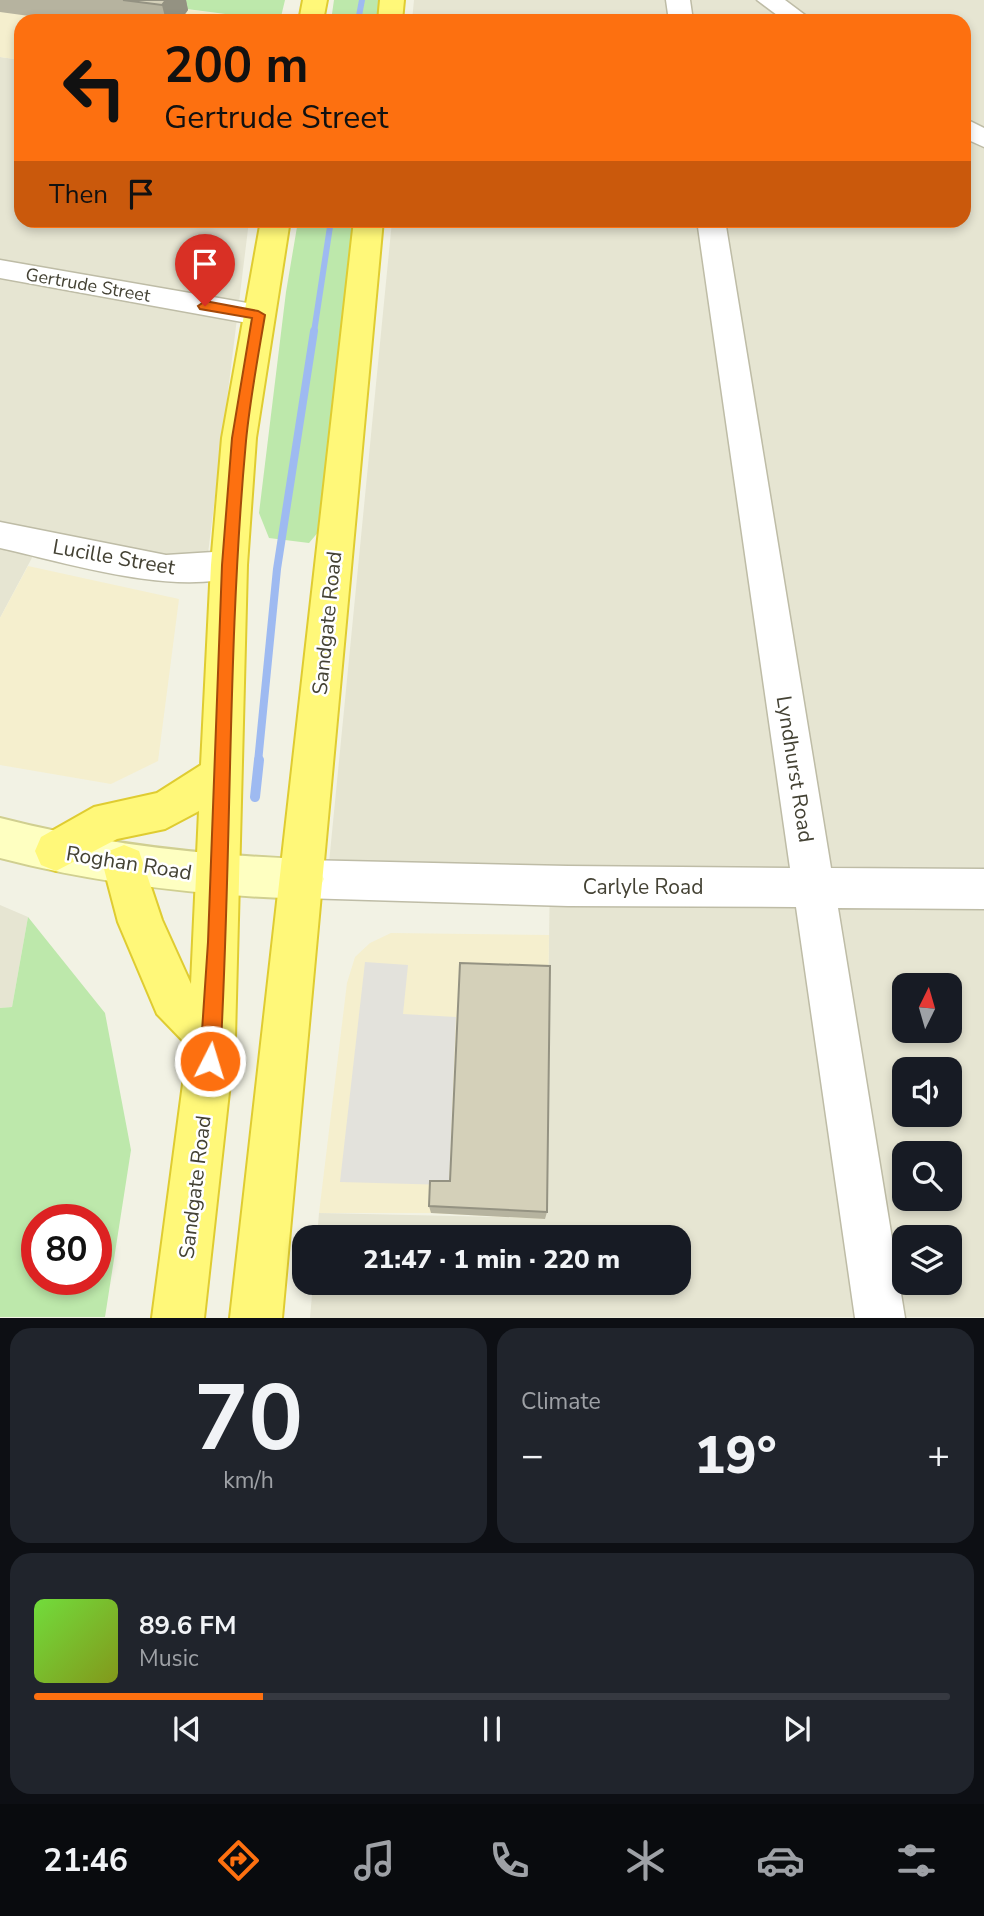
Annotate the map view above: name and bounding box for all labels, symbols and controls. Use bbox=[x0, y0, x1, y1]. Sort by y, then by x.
text: 200 m bbox=[164, 32, 308, 99]
icon: left bbox=[49, 42, 140, 133]
text: Gertrude Street bbox=[164, 96, 388, 139]
icon: arrive bbox=[122, 175, 160, 213]
text: Then bbox=[49, 177, 108, 212]
pin bbox=[175, 234, 235, 306]
icon: arrive bbox=[186, 245, 224, 283]
street label: Gertrude Street bbox=[24, 262, 153, 308]
street label: Lucille Street bbox=[51, 532, 178, 582]
street label: Sandgate Road bbox=[306, 550, 348, 696]
street label: Lyndhurst Road bbox=[770, 694, 820, 844]
street label: Roghan Road bbox=[64, 839, 194, 887]
street label: Carlyle Road bbox=[583, 873, 703, 901]
north arrow bbox=[892, 973, 962, 1043]
map controls bbox=[892, 973, 962, 1295]
position arrow bbox=[173, 1024, 247, 1098]
button: sound bbox=[892, 1057, 962, 1127]
street label: Sandgate Road bbox=[172, 1114, 218, 1260]
button: search bbox=[892, 1141, 962, 1211]
speed limit sign: 80 bbox=[21, 1204, 112, 1295]
button: layers bbox=[892, 1225, 962, 1295]
text: 21:47 · 1 min · 220 m bbox=[363, 1242, 620, 1277]
text: 70 bbox=[194, 1357, 303, 1481]
text: Climate bbox=[521, 1386, 601, 1417]
text: 19° bbox=[694, 1420, 777, 1491]
text: − bbox=[521, 1430, 544, 1481]
text: + bbox=[927, 1430, 950, 1481]
text: km/h bbox=[223, 1465, 274, 1496]
text: 89.6 FM bbox=[139, 1608, 236, 1643]
text: Music bbox=[139, 1643, 199, 1674]
icon: previous bbox=[168, 1710, 206, 1748]
icon: pause bbox=[473, 1710, 511, 1748]
icon: next bbox=[778, 1710, 816, 1748]
icon: directions bbox=[214, 1836, 263, 1885]
icon: music bbox=[350, 1836, 399, 1885]
icon: phone bbox=[485, 1836, 534, 1885]
icon: climate bbox=[621, 1836, 670, 1885]
icon: car bbox=[756, 1836, 805, 1885]
icon: filters bbox=[892, 1836, 941, 1885]
text: 21:46 bbox=[43, 1839, 128, 1882]

